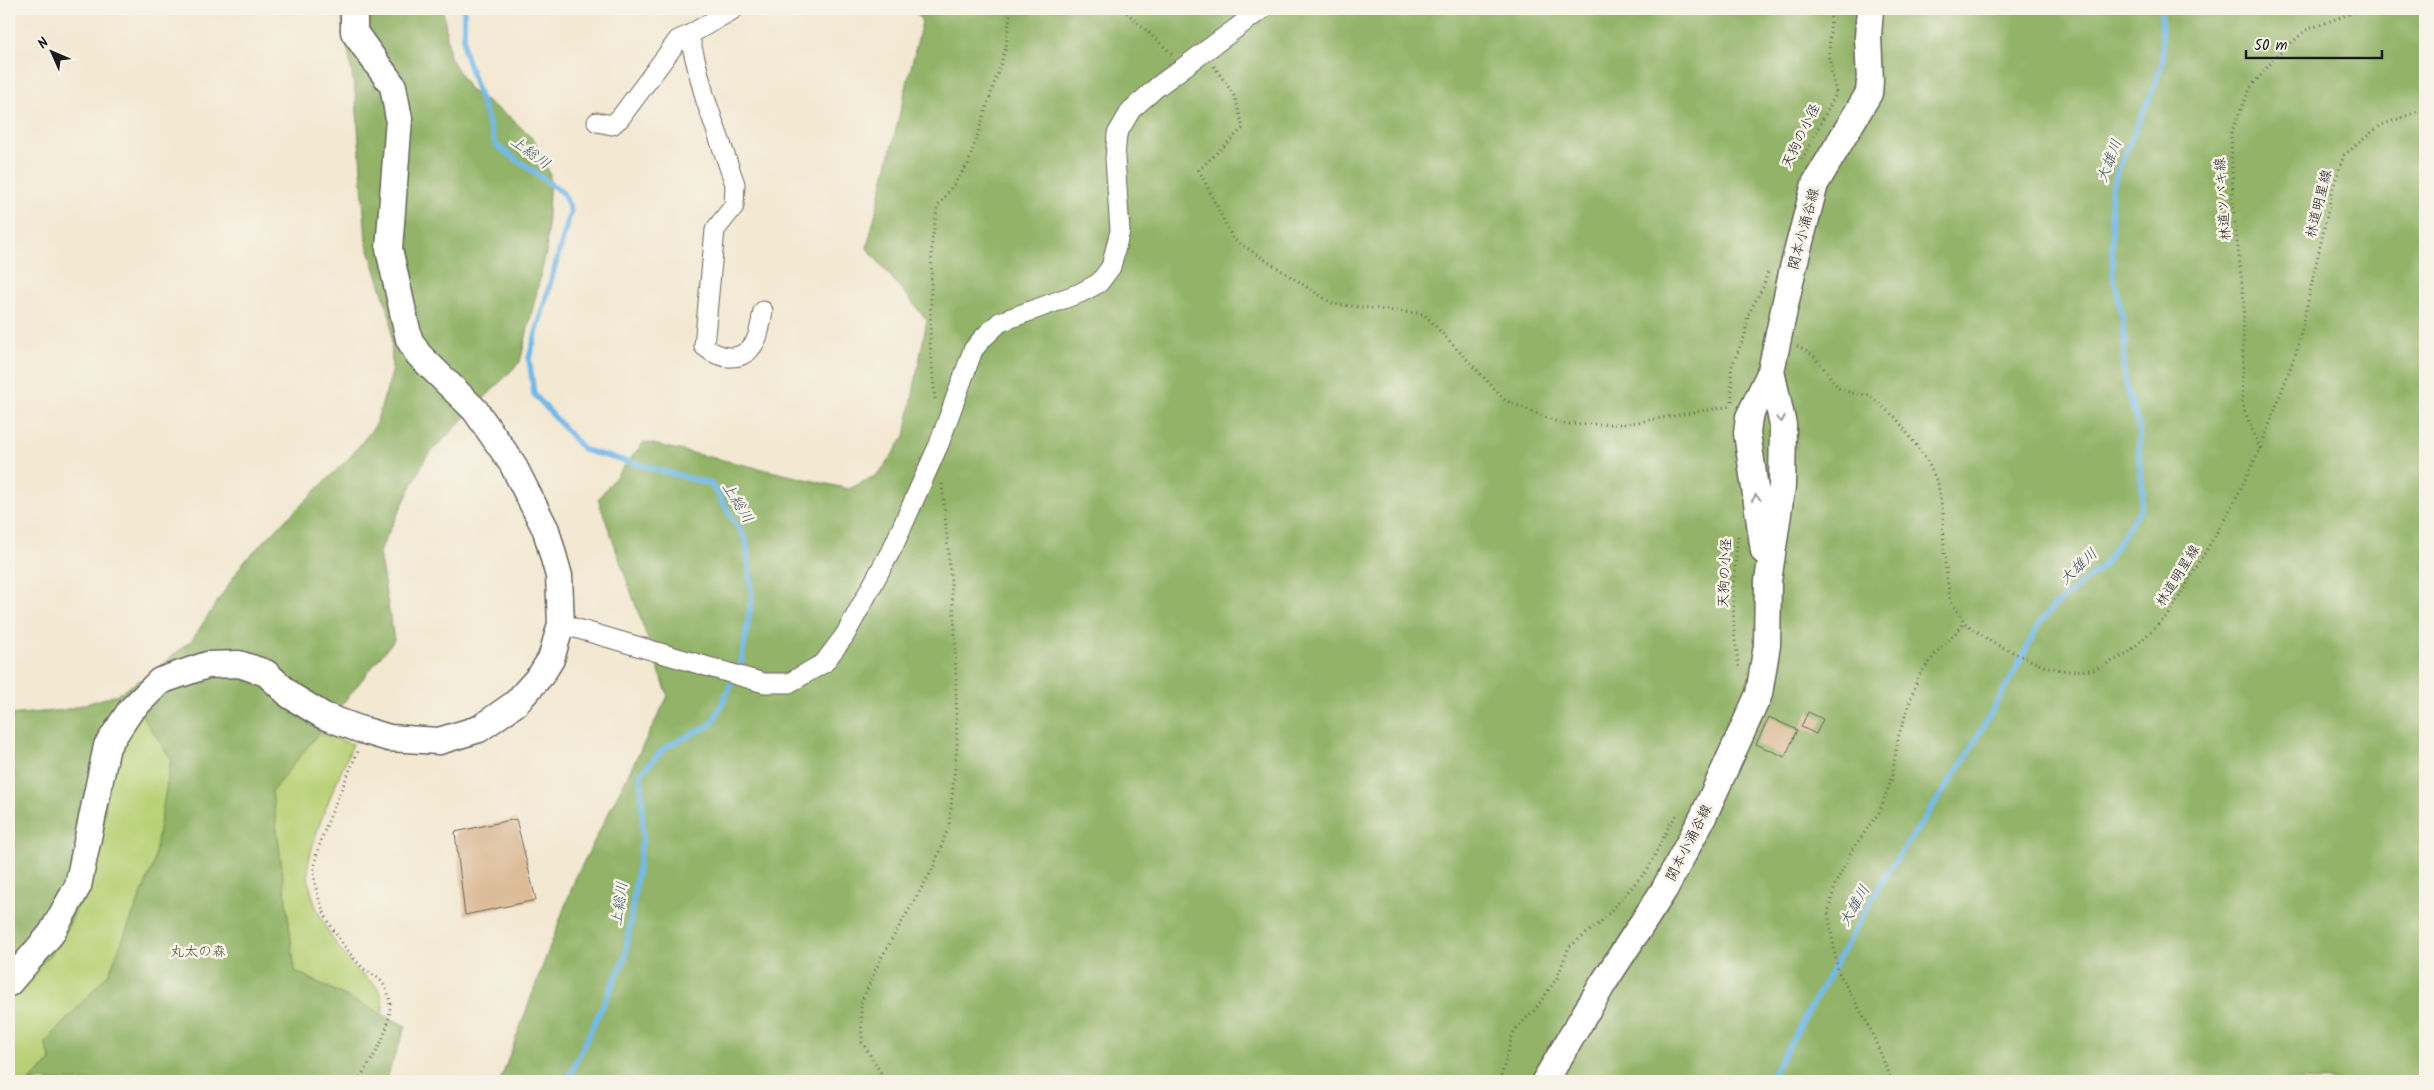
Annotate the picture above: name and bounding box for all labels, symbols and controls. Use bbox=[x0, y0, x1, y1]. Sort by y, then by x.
north arrow bbox=[28, 28, 78, 78]
scale bar bbox=[2246, 28, 2383, 60]
text: N bbox=[33, 32, 55, 54]
text: 50 m bbox=[2254, 34, 2288, 58]
street label: 天狗の小径 bbox=[1776, 100, 1826, 172]
water label: 上総川 bbox=[505, 130, 555, 176]
water label: 大雄川 bbox=[2091, 136, 2129, 186]
street label: 林道ツバキ線 bbox=[2209, 156, 2237, 242]
street label: 林道明星線 bbox=[2300, 167, 2338, 241]
street label: 関本小涌谷線 bbox=[1783, 186, 1825, 272]
one-way arrow bbox=[1775, 414, 1786, 423]
water label: 上総川 bbox=[715, 478, 759, 528]
one-way arrow bbox=[1752, 493, 1762, 502]
street label: 天狗の小径 bbox=[1712, 537, 1738, 609]
street label: 林道明星線 bbox=[2150, 540, 2206, 612]
water label: 大雄川 bbox=[2054, 543, 2104, 591]
street label: 関本小涌谷線 bbox=[1660, 801, 1718, 885]
water label: 上総川 bbox=[605, 880, 635, 928]
water label: 大雄川 bbox=[1833, 881, 1877, 931]
park label: 丸太の森 bbox=[170, 941, 226, 963]

